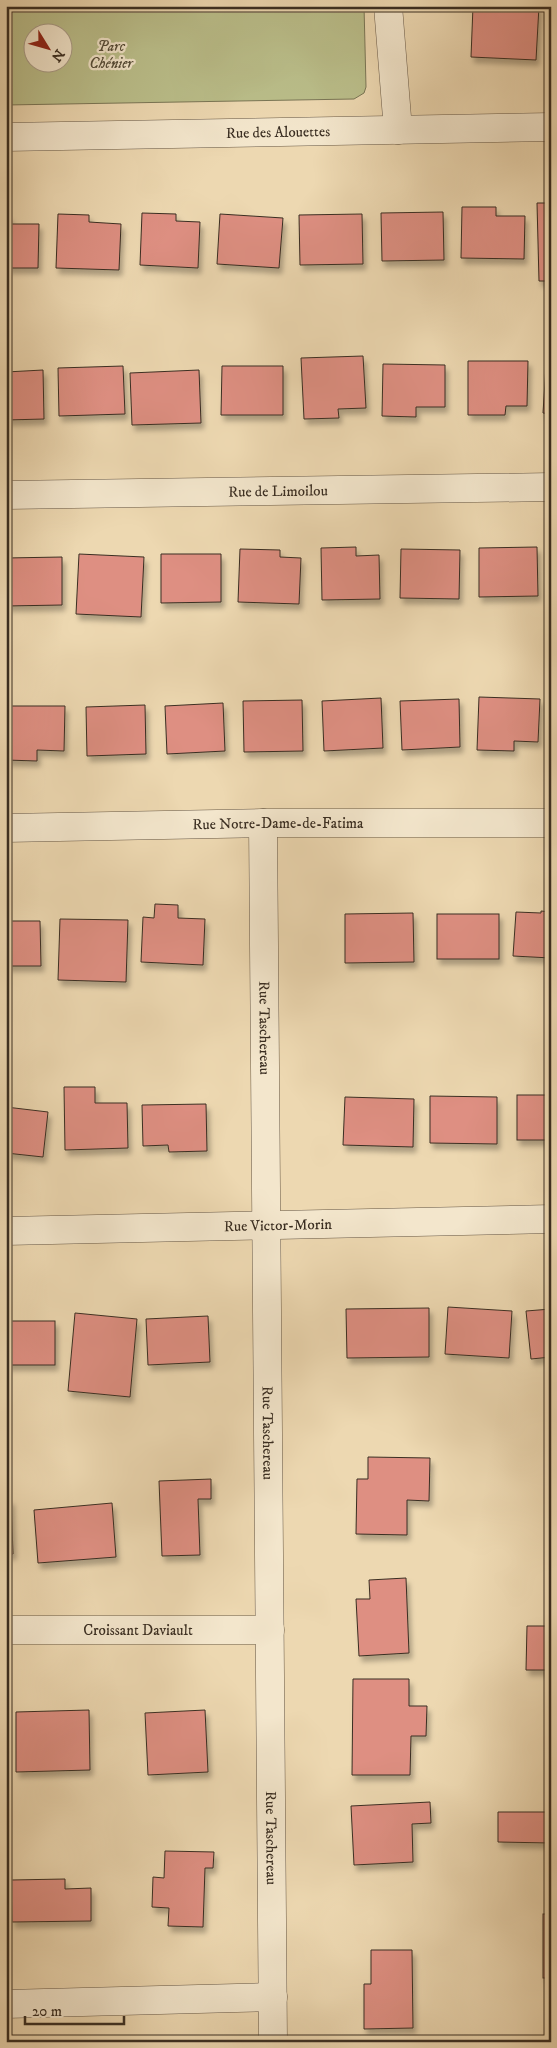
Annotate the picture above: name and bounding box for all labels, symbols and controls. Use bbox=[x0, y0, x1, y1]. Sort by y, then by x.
north arrow bbox=[22, 22, 72, 72]
park label: Parc Chénier bbox=[89, 37, 134, 73]
text: N bbox=[47, 45, 68, 66]
street label: Rue des Alouettes bbox=[226, 122, 330, 142]
street label: Rue de Limoilou bbox=[228, 481, 328, 501]
street label: Rue Notre-Dame-de-Fatima bbox=[192, 814, 364, 834]
street label: Rue Taschereau bbox=[255, 981, 275, 1075]
street label: Rue Victor-Morin bbox=[224, 1214, 332, 1236]
street label: Rue Taschereau bbox=[258, 1386, 278, 1480]
street label: Croissant Daviault bbox=[83, 1621, 193, 1640]
street label: Rue Taschereau bbox=[261, 1791, 281, 1885]
scale bar bbox=[25, 1993, 124, 2025]
text: 20 m bbox=[32, 2002, 62, 2021]

